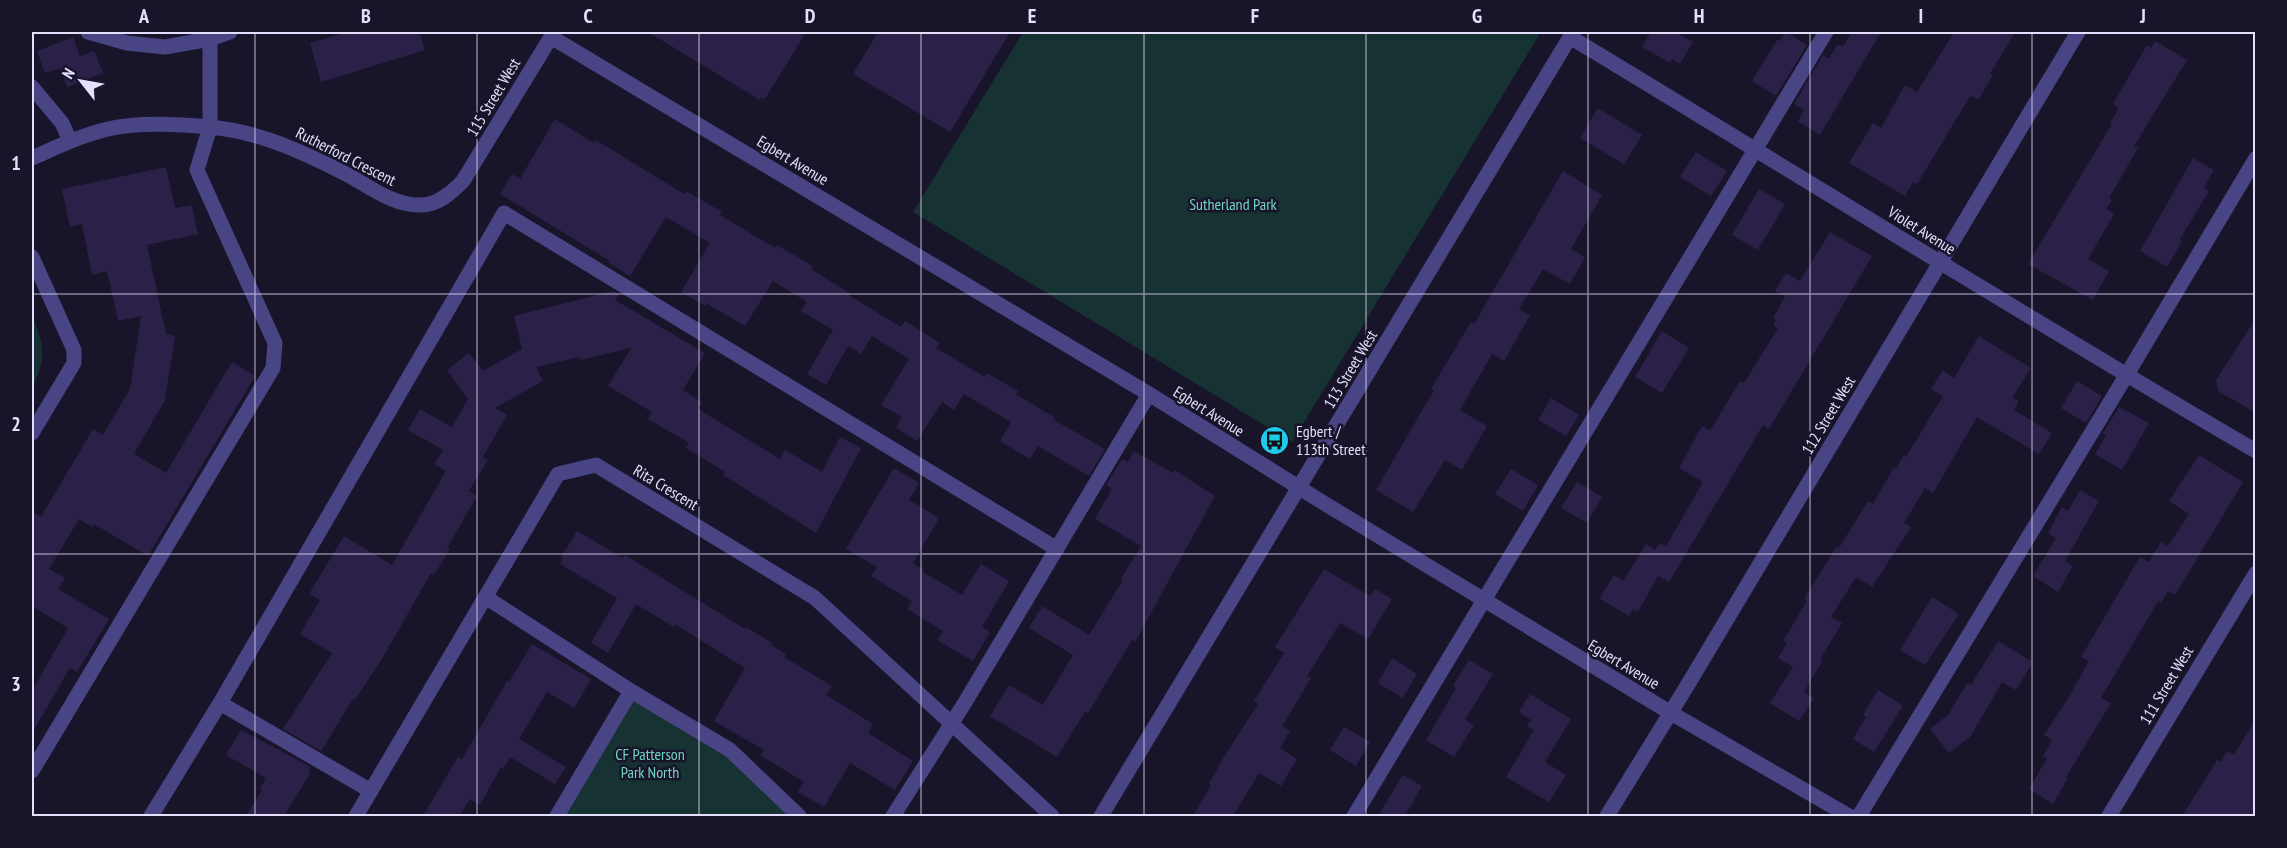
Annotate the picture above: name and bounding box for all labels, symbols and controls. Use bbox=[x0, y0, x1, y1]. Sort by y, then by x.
text: A bbox=[138, 3, 150, 29]
text: B bbox=[361, 3, 371, 29]
text: C bbox=[583, 3, 593, 29]
text: D bbox=[805, 3, 816, 29]
text: E bbox=[1028, 3, 1036, 29]
text: F bbox=[1251, 3, 1259, 29]
text: G bbox=[1472, 3, 1482, 29]
text: H bbox=[1694, 3, 1704, 29]
text: I bbox=[1919, 3, 1923, 29]
text: J bbox=[2139, 3, 2146, 29]
north arrow bbox=[51, 51, 111, 111]
street label: 115 Street West bbox=[462, 54, 525, 140]
text: N bbox=[57, 64, 79, 82]
street label: Rutherford Crescent bbox=[293, 122, 400, 190]
street label: Egbert Avenue bbox=[754, 131, 832, 189]
text: 1 bbox=[11, 150, 21, 176]
park label: Sutherland Park bbox=[1189, 194, 1278, 214]
street label: Violet Avenue bbox=[1884, 201, 1960, 259]
street label: 113 Street West bbox=[1319, 326, 1382, 412]
street label: 112 Street West bbox=[1797, 372, 1860, 458]
street label: Egbert Avenue bbox=[1170, 381, 1248, 441]
text: 2 bbox=[11, 411, 21, 437]
place label: Egbert / 113th Street bbox=[1296, 421, 1366, 459]
bus stop icon: Egbert / 113th Street bbox=[1259, 424, 1291, 456]
street label: Rita Crescent bbox=[630, 460, 703, 515]
street label: Egbert Avenue bbox=[1585, 635, 1663, 693]
street label: 111 Street West bbox=[2135, 642, 2198, 728]
text: 3 bbox=[11, 671, 21, 697]
park label: CF Patterson Park North bbox=[615, 744, 685, 782]

